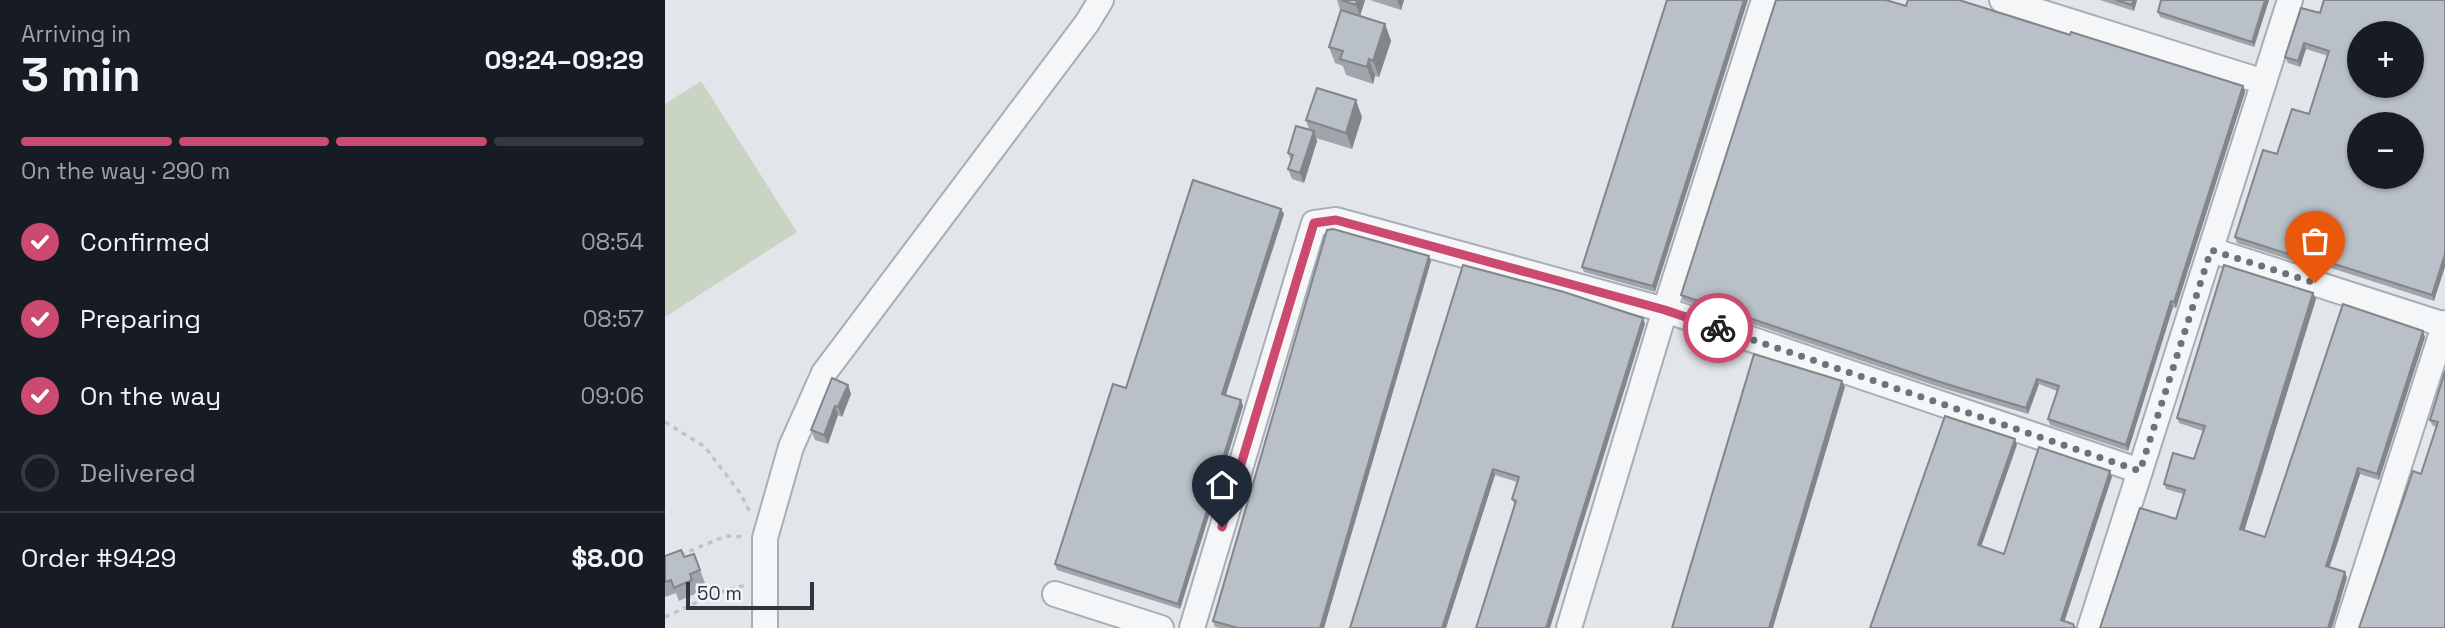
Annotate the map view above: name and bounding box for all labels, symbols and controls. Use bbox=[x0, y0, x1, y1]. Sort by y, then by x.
text: Arriving in bbox=[21, 19, 131, 49]
map controls bbox=[2347, 21, 2424, 189]
button: + bbox=[2347, 21, 2424, 98]
text: 09:24–09:29 bbox=[485, 43, 644, 77]
text: 3 min bbox=[21, 46, 141, 104]
button: − bbox=[2347, 112, 2424, 189]
text: On the way · 290 m bbox=[21, 156, 230, 186]
pin bbox=[2285, 211, 2345, 283]
icon: bag bbox=[2296, 222, 2334, 260]
icon: check bbox=[21, 223, 59, 261]
text: Confirmed bbox=[80, 225, 210, 259]
text: 08:54 bbox=[581, 227, 644, 257]
courier bbox=[1683, 293, 1753, 363]
icon: check bbox=[21, 300, 59, 338]
text: Preparing bbox=[80, 302, 201, 336]
text: 08:57 bbox=[583, 304, 644, 334]
icon: bike bbox=[1699, 309, 1737, 347]
icon: check bbox=[21, 377, 59, 415]
text: On the way bbox=[80, 379, 221, 413]
text: 09:06 bbox=[581, 381, 644, 411]
pin bbox=[1192, 455, 1252, 527]
text: Delivered bbox=[80, 456, 196, 490]
icon: home bbox=[1203, 466, 1241, 504]
text: Order #9429 bbox=[21, 541, 176, 575]
text: $8.00 bbox=[572, 541, 644, 575]
scale bar bbox=[686, 579, 814, 611]
text: 50 m bbox=[697, 581, 742, 606]

